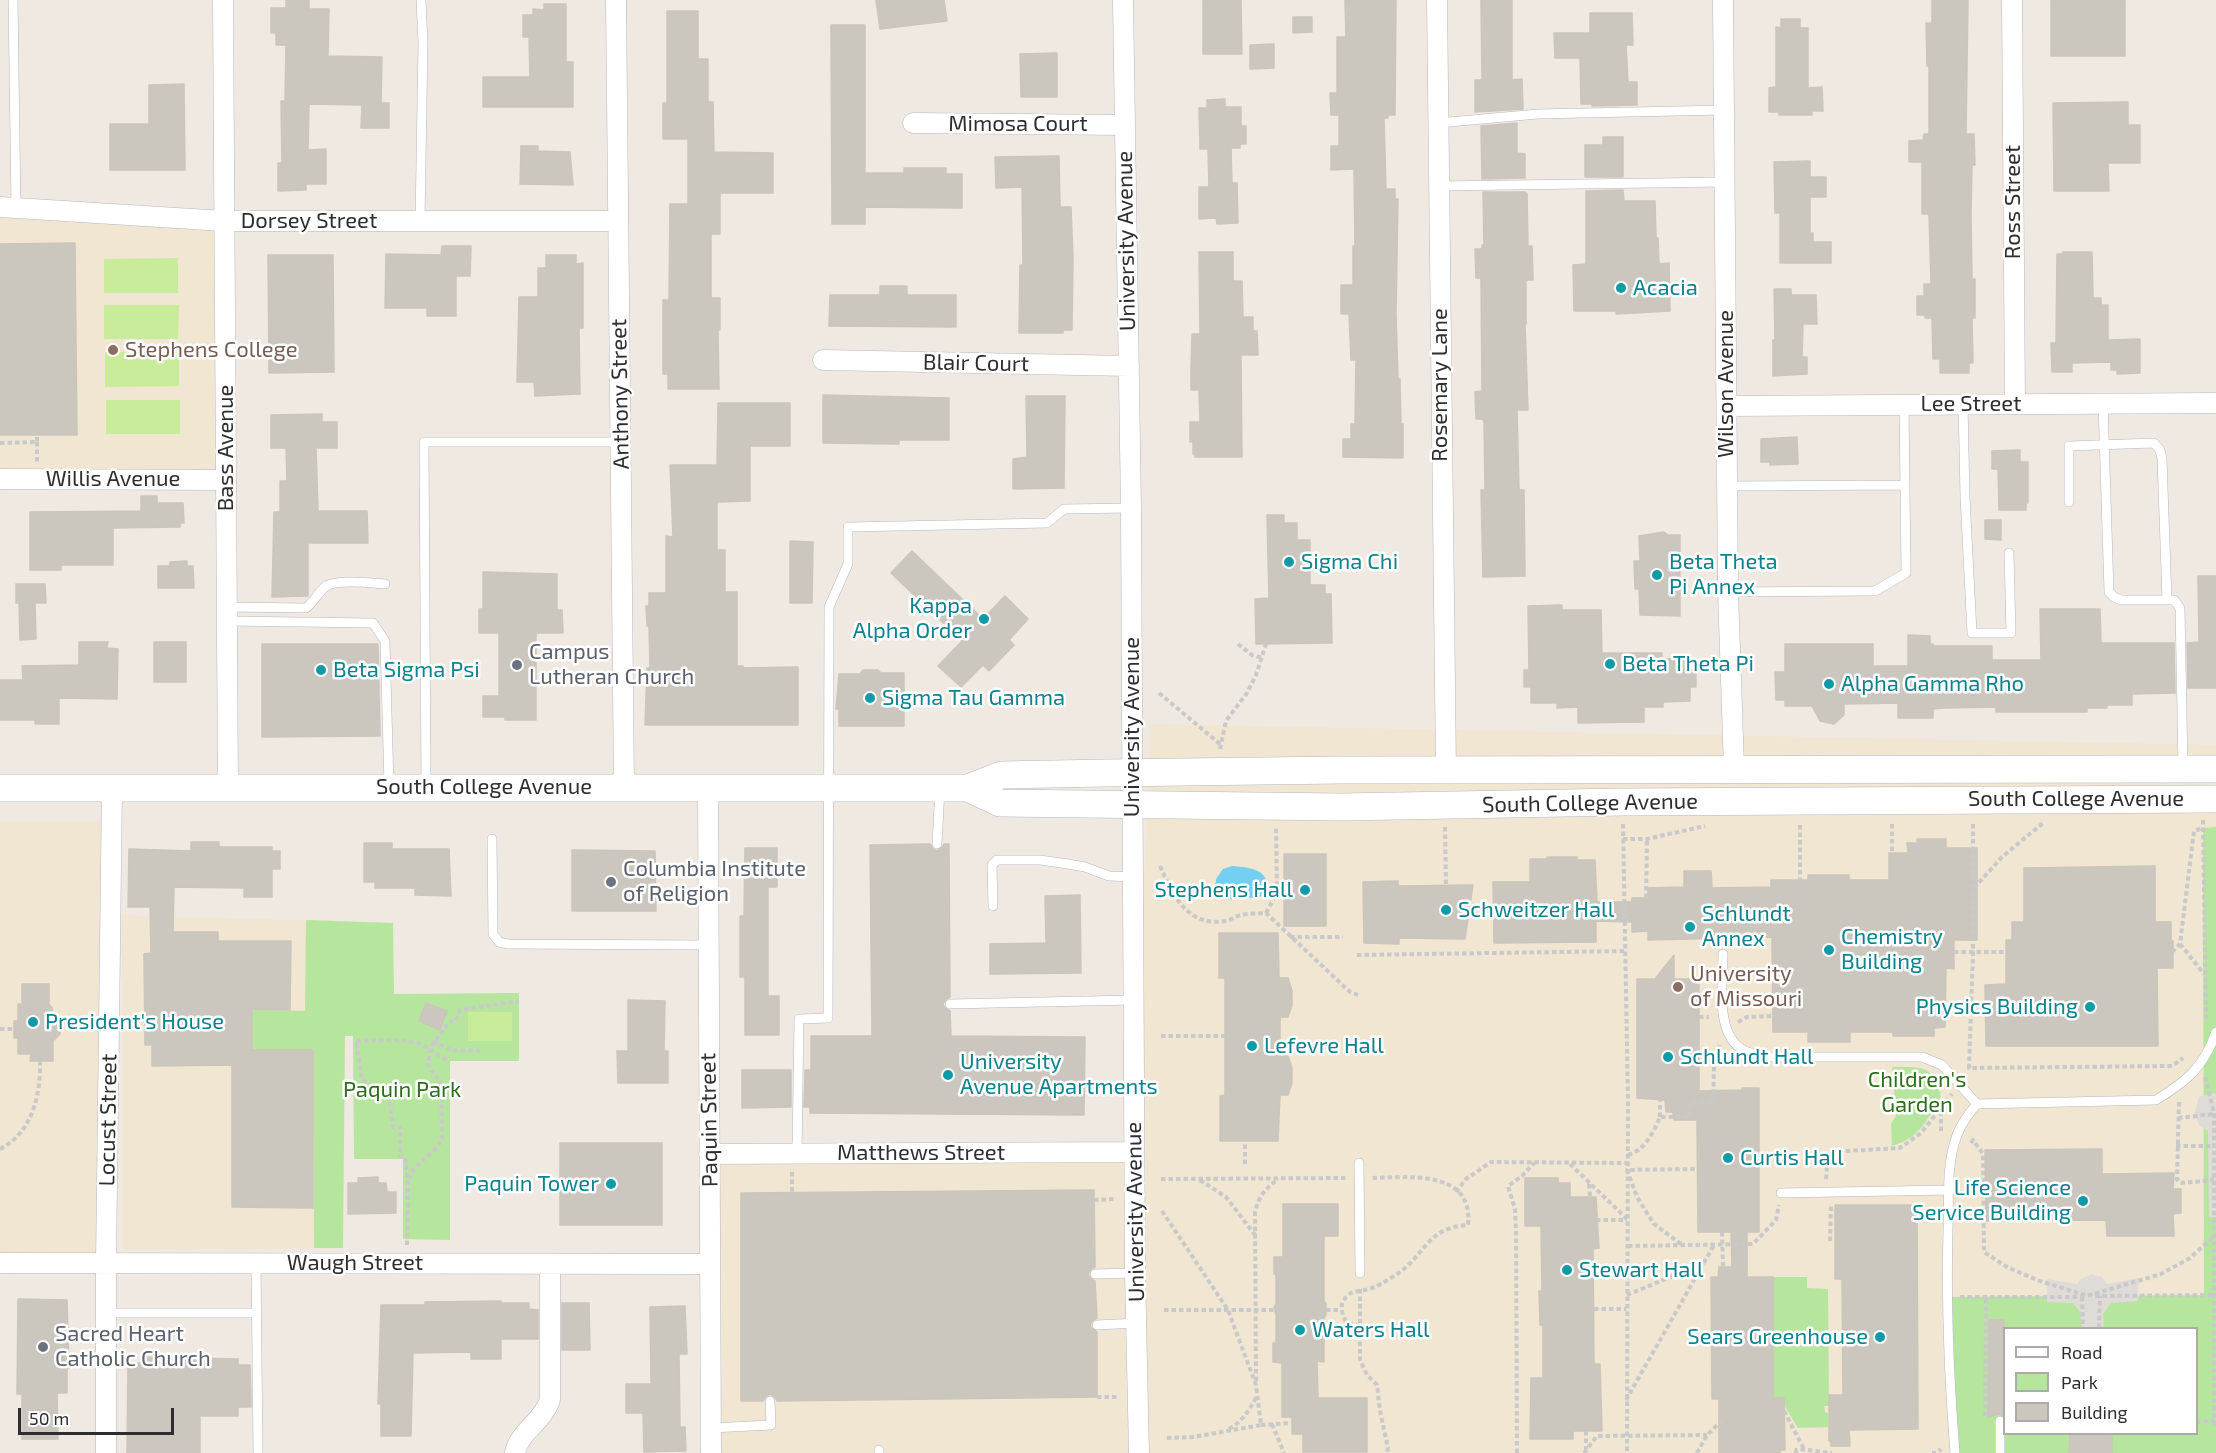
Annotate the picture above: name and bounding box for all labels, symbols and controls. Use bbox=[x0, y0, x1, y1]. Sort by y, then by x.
street label: Mimosa Court bbox=[948, 111, 1088, 137]
street label: Ross Street bbox=[2000, 145, 2026, 259]
street label: University Avenue bbox=[1111, 151, 1141, 331]
street label: Dorsey Street bbox=[241, 208, 377, 234]
place label: Acacia bbox=[1633, 275, 1698, 301]
marker: Acacia bbox=[1614, 281, 1628, 295]
street label: Rosemary Lane bbox=[1427, 308, 1453, 462]
street label: Wilson Avenue bbox=[1713, 310, 1739, 458]
street label: Anthony Street bbox=[605, 318, 635, 470]
place label: Stephens College bbox=[125, 337, 298, 363]
marker: Stephens College bbox=[106, 343, 120, 357]
street label: Blair Court bbox=[923, 349, 1029, 377]
street label: Bass Avenue bbox=[213, 385, 239, 511]
street label: Lee Street bbox=[1921, 391, 2021, 417]
street label: Willis Avenue bbox=[46, 466, 180, 492]
place label: Sigma Chi bbox=[1301, 549, 1398, 575]
place label: Beta Theta Pi Annex bbox=[1669, 549, 1778, 600]
marker: Sigma Chi bbox=[1282, 555, 1296, 569]
marker: Beta Theta Pi Annex bbox=[1650, 568, 1664, 582]
place label: Kappa Alpha Order bbox=[853, 593, 972, 644]
marker: Kappa Alpha Order bbox=[977, 612, 991, 626]
street label: University Avenue bbox=[1119, 637, 1145, 817]
place label: Campus Lutheran Church bbox=[529, 639, 694, 690]
place label: Beta Theta Pi bbox=[1622, 651, 1754, 677]
place label: Beta Sigma Psi bbox=[333, 657, 480, 683]
marker: Beta Theta Pi bbox=[1603, 657, 1617, 671]
marker: Campus Lutheran Church bbox=[510, 658, 524, 672]
marker: Beta Sigma Psi bbox=[314, 663, 328, 677]
place label: Alpha Gamma Rho bbox=[1841, 671, 2024, 697]
marker: Alpha Gamma Rho bbox=[1822, 677, 1836, 691]
place label: Sigma Tau Gamma bbox=[882, 685, 1065, 711]
marker: Sigma Tau Gamma bbox=[863, 691, 877, 705]
street label: South College Avenue bbox=[376, 774, 592, 800]
street label: South College Avenue bbox=[1968, 786, 2184, 812]
street label: South College Avenue bbox=[1482, 788, 1698, 818]
place label: Columbia Institute of Religion bbox=[623, 856, 806, 908]
marker: Columbia Institute of Religion bbox=[604, 875, 618, 889]
place label: Stephens Hall bbox=[1155, 877, 1293, 903]
marker: Stephens Hall bbox=[1298, 883, 1312, 897]
place label: Schweitzer Hall bbox=[1458, 897, 1614, 923]
place label: Schlundt Annex bbox=[1702, 901, 1791, 952]
marker: Schweitzer Hall bbox=[1439, 903, 1453, 917]
marker: Schlundt Annex bbox=[1683, 920, 1697, 934]
place label: Chemistry Building bbox=[1841, 924, 1943, 975]
marker: Chemistry Building bbox=[1822, 943, 1836, 957]
place label: University of Missouri bbox=[1690, 961, 1802, 1012]
marker: University of Missouri bbox=[1671, 980, 1685, 994]
place label: Physics Building bbox=[1916, 994, 2078, 1020]
marker: Physics Building bbox=[2083, 1000, 2097, 1014]
place label: President's House bbox=[45, 1009, 224, 1035]
marker: President's House bbox=[26, 1015, 40, 1029]
place label: Lefevre Hall bbox=[1264, 1033, 1384, 1059]
marker: Lefevre Hall bbox=[1245, 1039, 1259, 1053]
place label: Schlundt Hall bbox=[1680, 1044, 1813, 1070]
place label: University Avenue Apartments bbox=[960, 1049, 1158, 1100]
marker: Schlundt Hall bbox=[1661, 1050, 1675, 1064]
street label: Locust Street bbox=[94, 1053, 122, 1187]
street label: Paquin Street bbox=[695, 1053, 723, 1187]
park label: Children's Garden bbox=[1868, 1067, 1966, 1118]
marker: University Avenue Apartments bbox=[941, 1068, 955, 1082]
park label: Paquin Park bbox=[343, 1077, 461, 1103]
street label: University Avenue bbox=[1120, 1122, 1150, 1302]
street label: Matthews Street bbox=[837, 1140, 1005, 1166]
place label: Curtis Hall bbox=[1740, 1145, 1844, 1171]
marker: Curtis Hall bbox=[1721, 1151, 1735, 1165]
place label: Paquin Tower bbox=[464, 1171, 599, 1197]
place label: Life Science Service Building bbox=[1912, 1175, 2071, 1226]
marker: Paquin Tower bbox=[604, 1177, 618, 1191]
marker: Life Science Service Building bbox=[2076, 1194, 2090, 1208]
street label: Waugh Street bbox=[287, 1250, 423, 1276]
place label: Stewart Hall bbox=[1579, 1257, 1703, 1283]
marker: Stewart Hall bbox=[1560, 1263, 1574, 1277]
place label: Waters Hall bbox=[1312, 1317, 1430, 1343]
place label: Sacred Heart Catholic Church bbox=[55, 1321, 211, 1372]
marker: Waters Hall bbox=[1293, 1323, 1307, 1337]
place label: Sears Greenhouse bbox=[1687, 1324, 1868, 1350]
legend bbox=[2003, 1327, 2198, 1435]
marker: Sears Greenhouse bbox=[1873, 1330, 1887, 1344]
marker: Sacred Heart Catholic Church bbox=[36, 1340, 50, 1354]
text: Road bbox=[2061, 1341, 2102, 1363]
text: Park bbox=[2061, 1371, 2098, 1393]
scale bar bbox=[21, 1396, 177, 1434]
text: Building bbox=[2061, 1401, 2128, 1423]
text: 50 m bbox=[29, 1407, 69, 1429]

